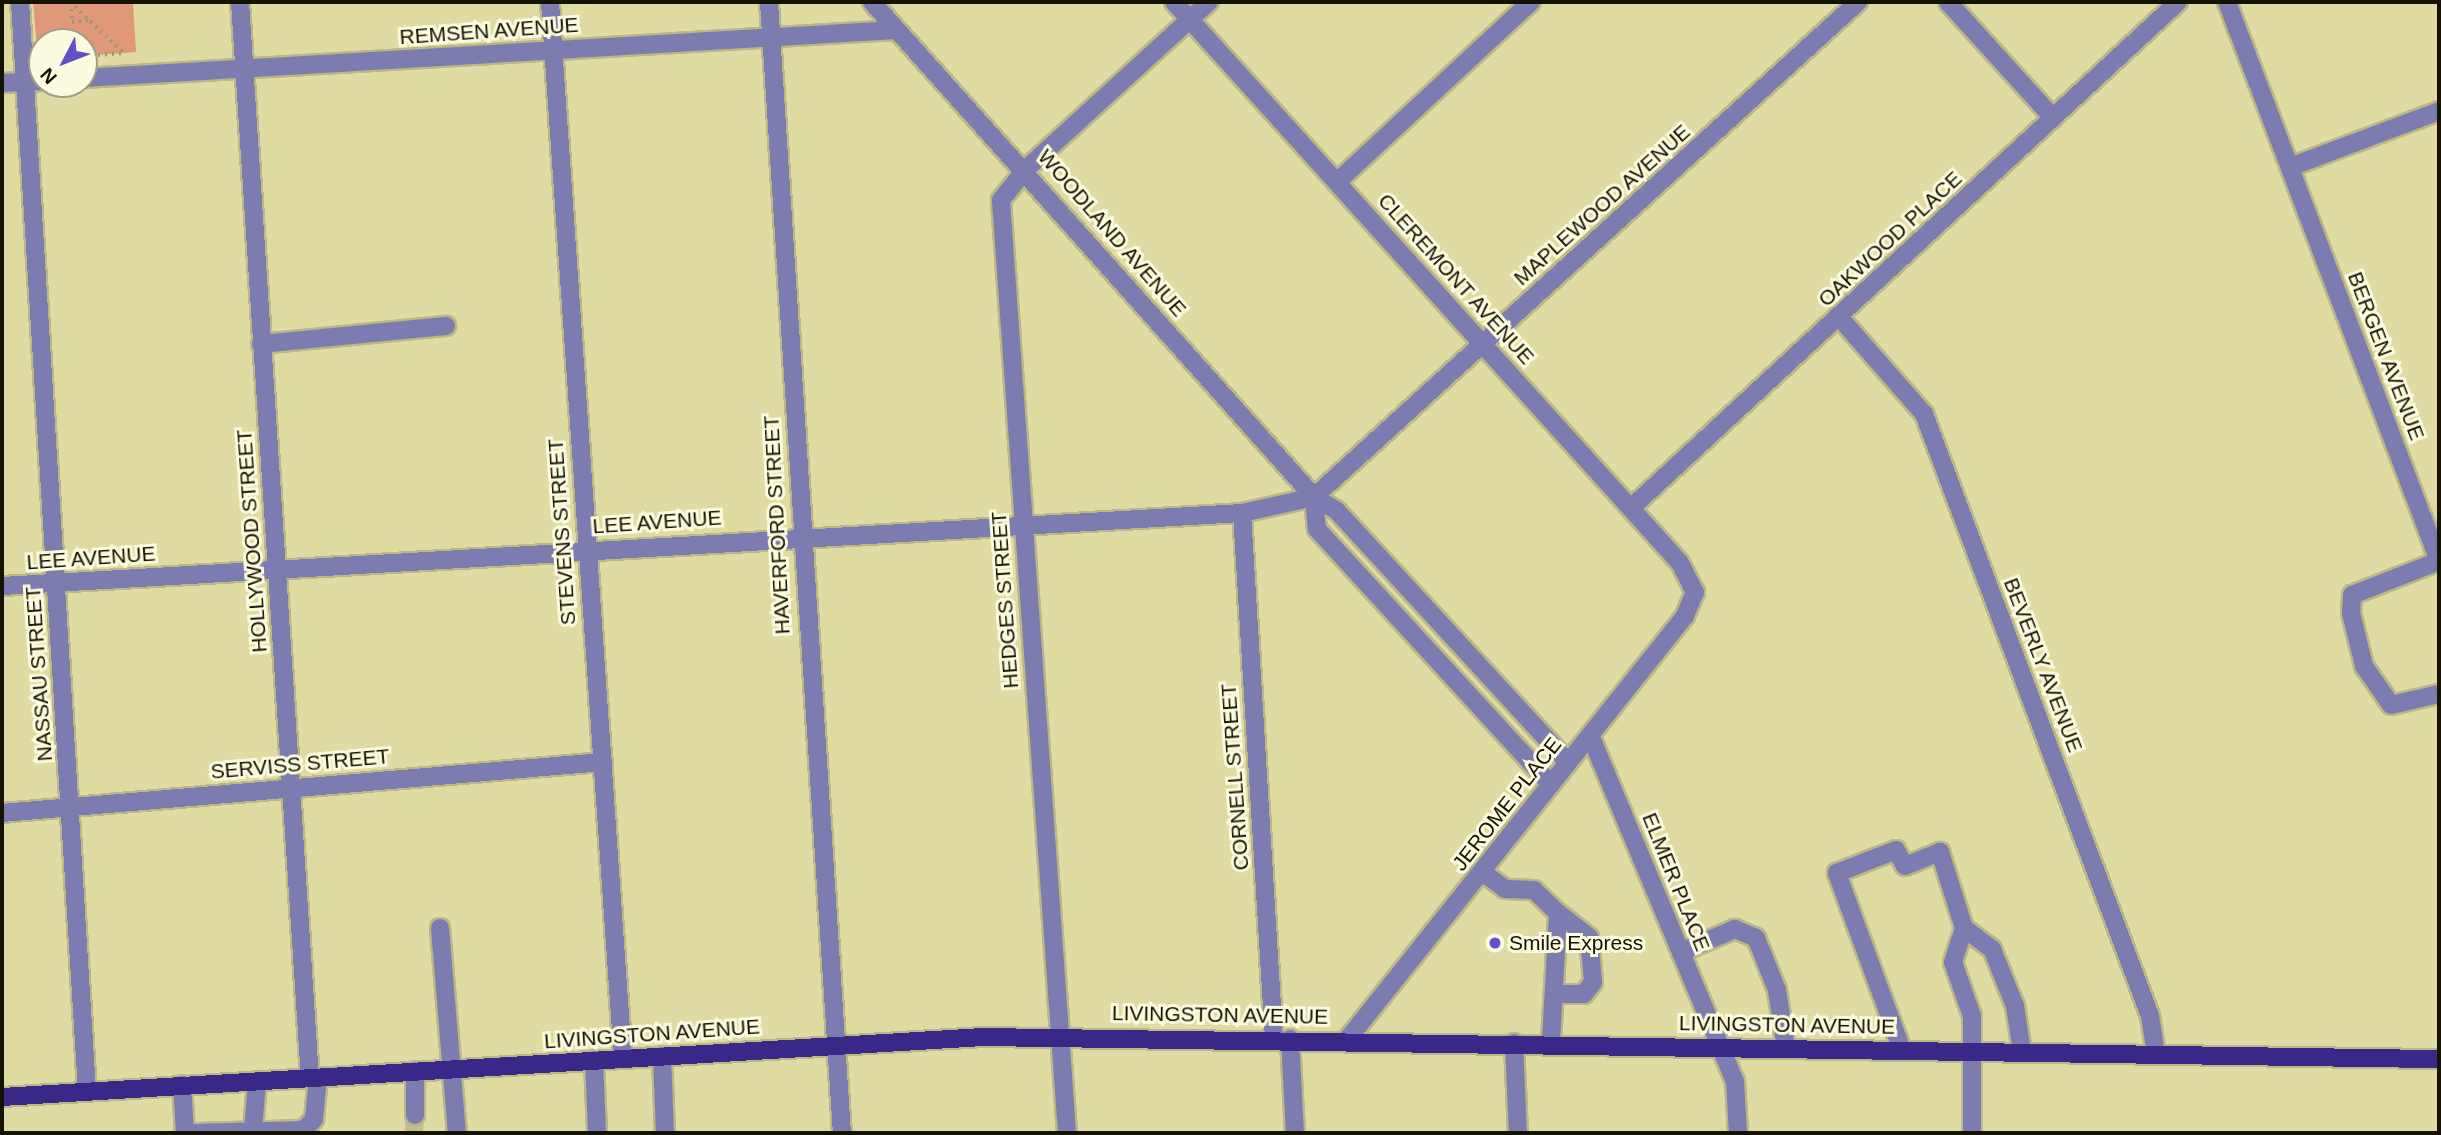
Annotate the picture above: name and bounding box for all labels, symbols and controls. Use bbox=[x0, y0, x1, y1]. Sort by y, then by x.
street label: REMSEN AVENUE bbox=[398, 12, 580, 50]
north arrow bbox=[28, 28, 98, 98]
text: N bbox=[36, 64, 61, 88]
street label: MAPLEWOOD AVENUE bbox=[1508, 119, 1696, 291]
street label: WOODLAND AVENUE bbox=[1032, 144, 1192, 322]
street label: OAKWOOD PLACE bbox=[1813, 166, 1967, 312]
street label: CLEREMONT AVENUE bbox=[1372, 188, 1540, 370]
street label: BERGEN AVENUE bbox=[2342, 268, 2430, 444]
street label: HAVERFORD STREET bbox=[759, 415, 795, 635]
street label: HOLLYWOOD STREET bbox=[232, 429, 272, 653]
street label: STEVENS STREET bbox=[543, 438, 581, 626]
street label: LEE AVENUE bbox=[591, 505, 723, 539]
street label: HEDGES STREET bbox=[986, 511, 1024, 689]
street label: LEE AVENUE bbox=[25, 541, 157, 575]
street label: BEVERLY AVENUE bbox=[1998, 574, 2088, 756]
street label: NASSAU STREET bbox=[20, 586, 58, 762]
street label: CORNELL STREET bbox=[1216, 682, 1254, 872]
street label: JEROME PLACE bbox=[1447, 732, 1567, 876]
street label: SERVISS STREET bbox=[210, 744, 390, 784]
street label: ELMER PLACE bbox=[1637, 809, 1715, 955]
place label: Smile Express bbox=[1509, 930, 1643, 956]
marker: Smile Express bbox=[1487, 935, 1503, 951]
street label: LIVINGSTON AVENUE bbox=[1111, 1001, 1329, 1029]
street label: LIVINGSTON AVENUE bbox=[1678, 1011, 1896, 1039]
street label: LIVINGSTON AVENUE bbox=[543, 1014, 761, 1054]

